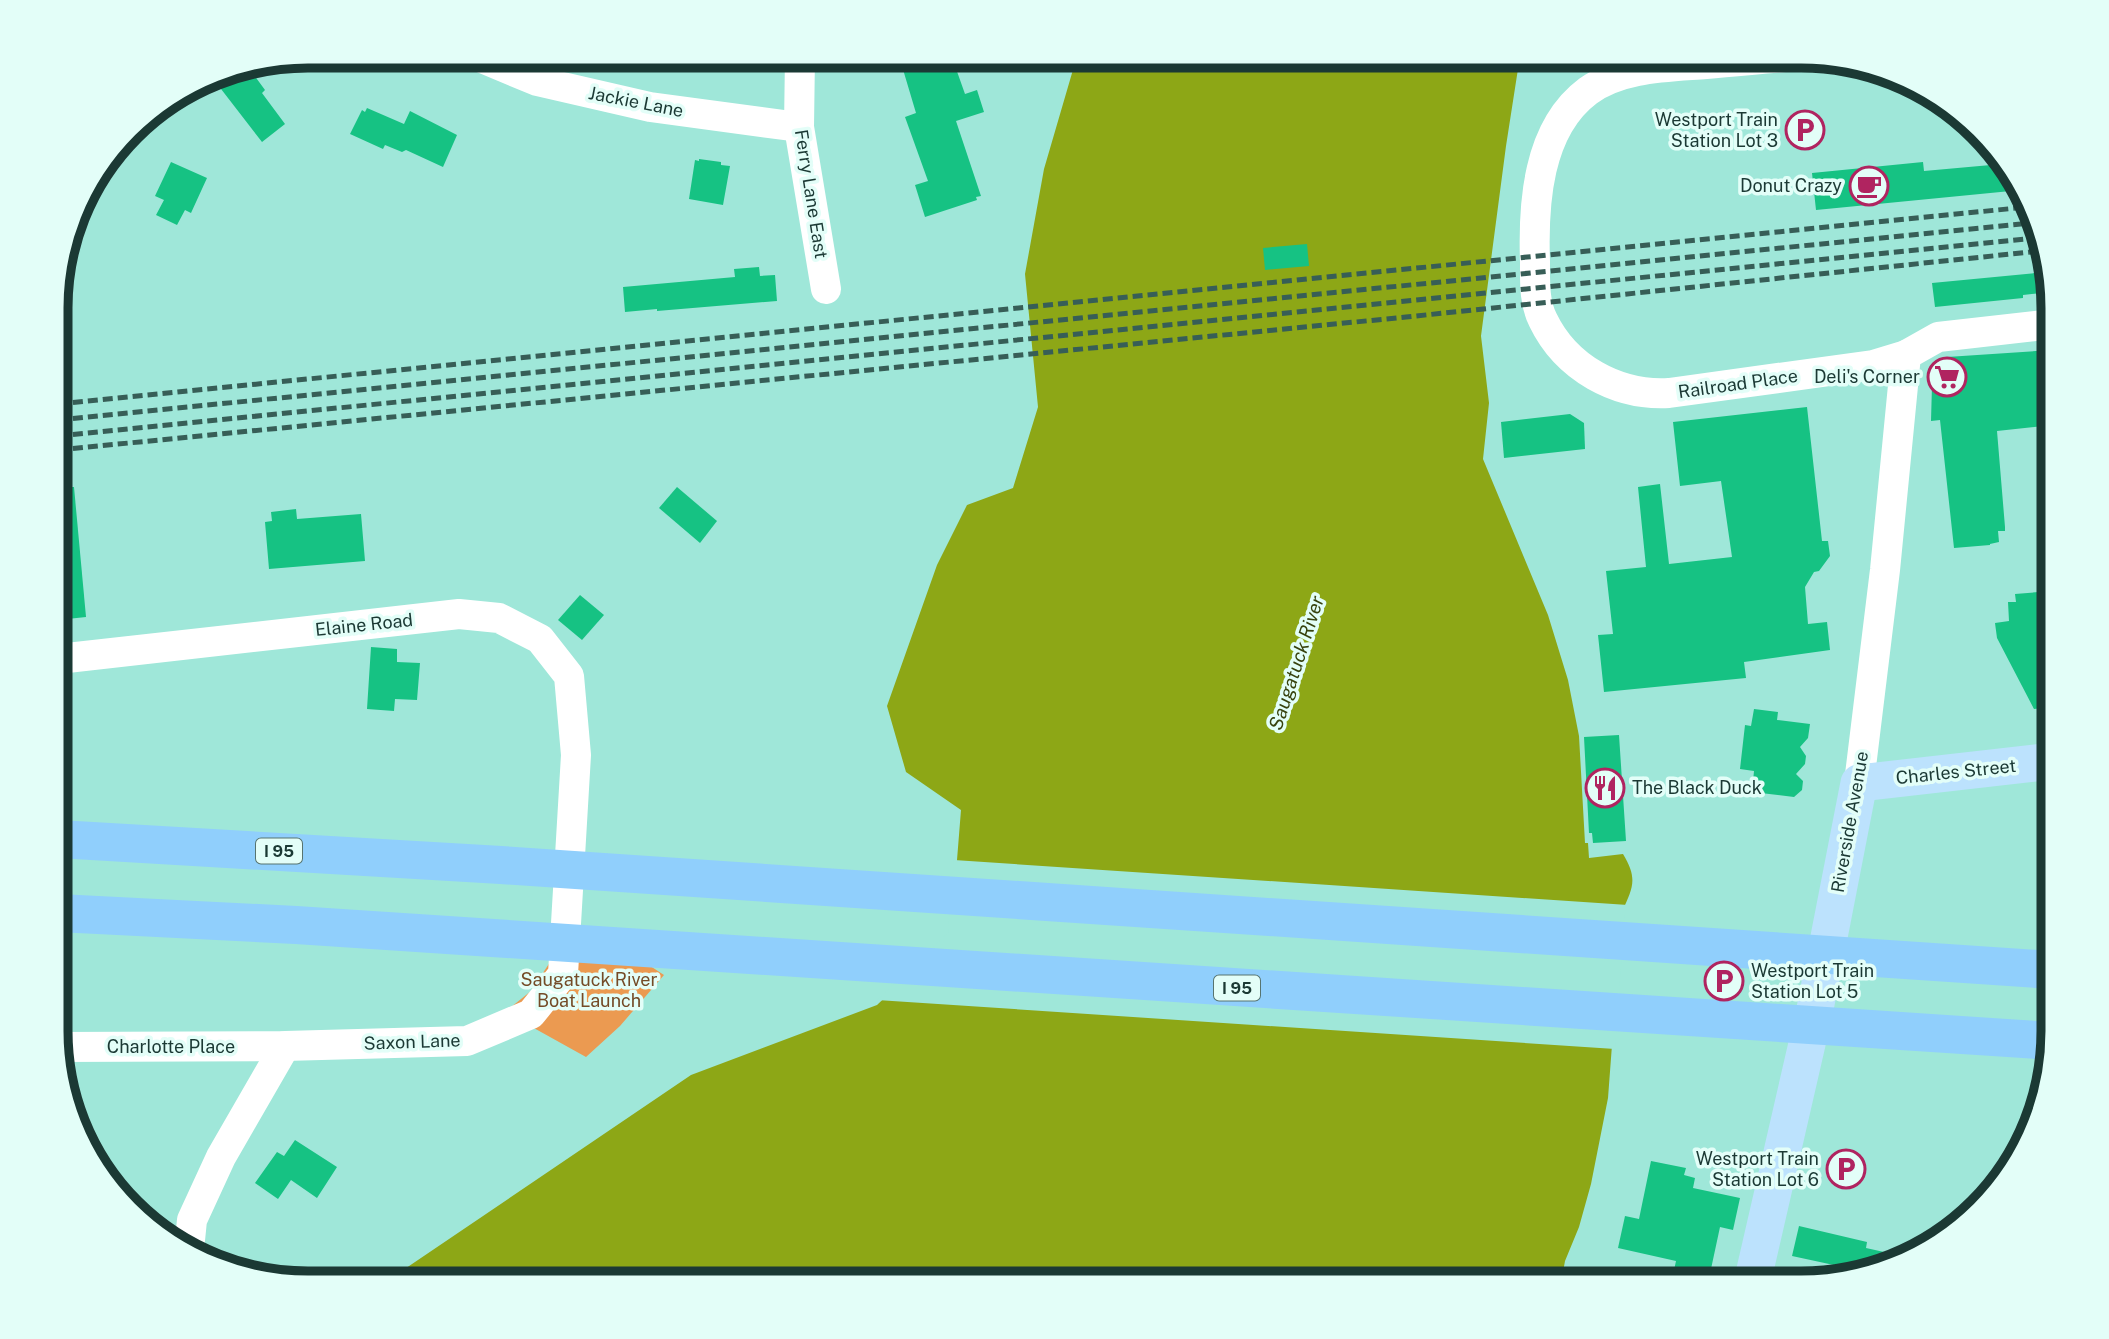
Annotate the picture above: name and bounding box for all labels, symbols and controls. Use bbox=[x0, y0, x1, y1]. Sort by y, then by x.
street label: Jackie Lane bbox=[587, 82, 685, 121]
place label: Westport Train Station Lot 3 bbox=[1655, 109, 1778, 151]
parking icon: Westport Train Station Lot 3 bbox=[1784, 109, 1826, 151]
street label: Ferry Lane East bbox=[791, 128, 832, 260]
cafe icon: Donut Crazy bbox=[1848, 165, 1890, 207]
place label: Donut Crazy bbox=[1740, 175, 1842, 196]
supermarket icon: Deli's Corner bbox=[1926, 356, 1968, 398]
street label: Railroad Place bbox=[1677, 365, 1799, 402]
place label: Deli's Corner bbox=[1814, 366, 1920, 387]
water label: Saugatuck River bbox=[1264, 592, 1328, 733]
street label: Elaine Road bbox=[314, 609, 414, 640]
street label: Riverside Avenue bbox=[1827, 750, 1872, 894]
street label: Charles Street bbox=[1895, 755, 2017, 788]
restaurant icon: The Black Duck bbox=[1584, 767, 1626, 809]
place label: The Black Duck bbox=[1632, 777, 1762, 798]
road number: I 95 bbox=[256, 838, 302, 864]
parking icon: Westport Train Station Lot 5 bbox=[1703, 960, 1745, 1002]
place label: Westport Train Station Lot 5 bbox=[1751, 960, 1874, 1002]
park label: Saugatuck River Boat Launch bbox=[520, 969, 658, 1011]
road number: I 95 bbox=[1214, 976, 1260, 1000]
street label: Saxon Lane bbox=[363, 1029, 461, 1054]
street label: Charlotte Place bbox=[107, 1036, 235, 1057]
place label: Westport Train Station Lot 6 bbox=[1696, 1148, 1819, 1190]
parking icon: Westport Train Station Lot 6 bbox=[1825, 1148, 1867, 1190]

